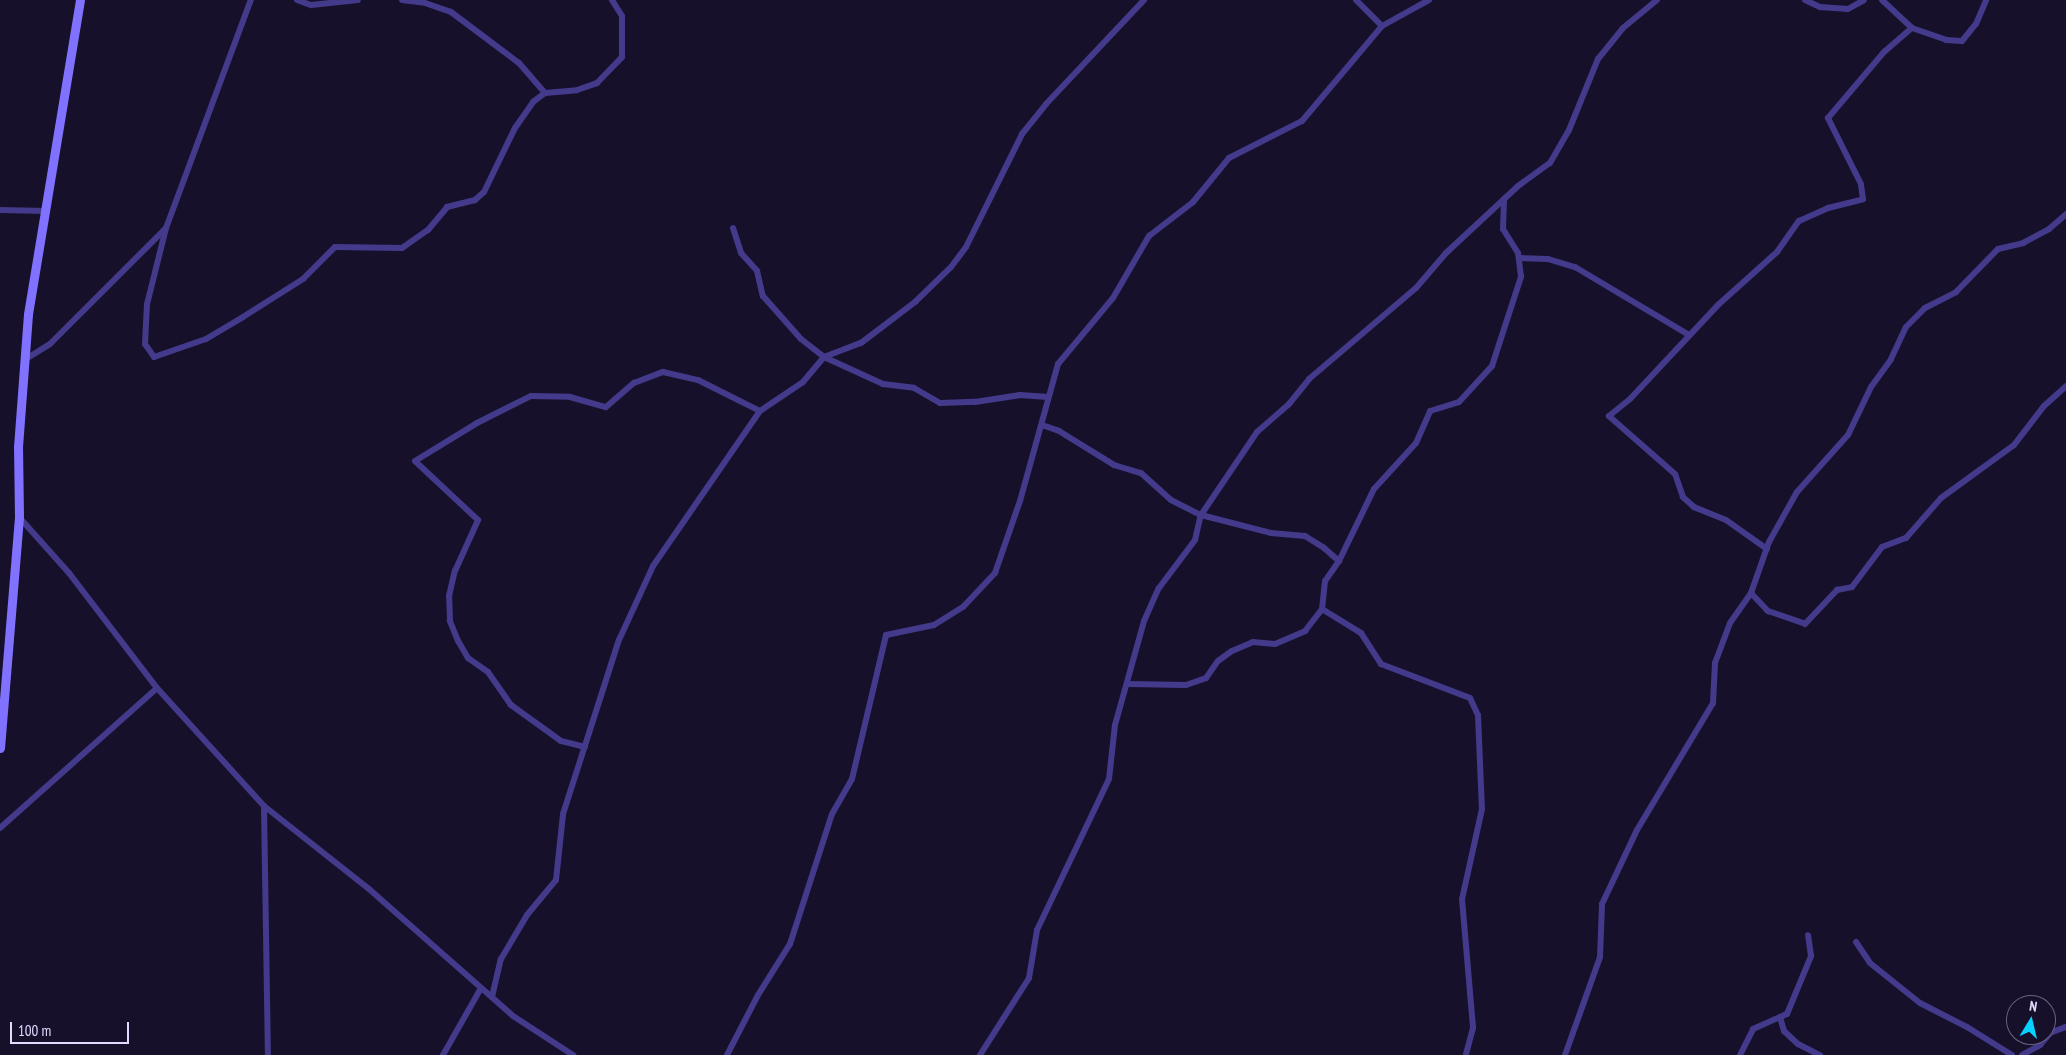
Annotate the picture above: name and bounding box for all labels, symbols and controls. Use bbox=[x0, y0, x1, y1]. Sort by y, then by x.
north arrow bbox=[2006, 995, 2056, 1045]
text: N bbox=[2028, 997, 2038, 1016]
scale bar bbox=[12, 1012, 131, 1044]
text: 100 m bbox=[18, 1021, 51, 1040]

